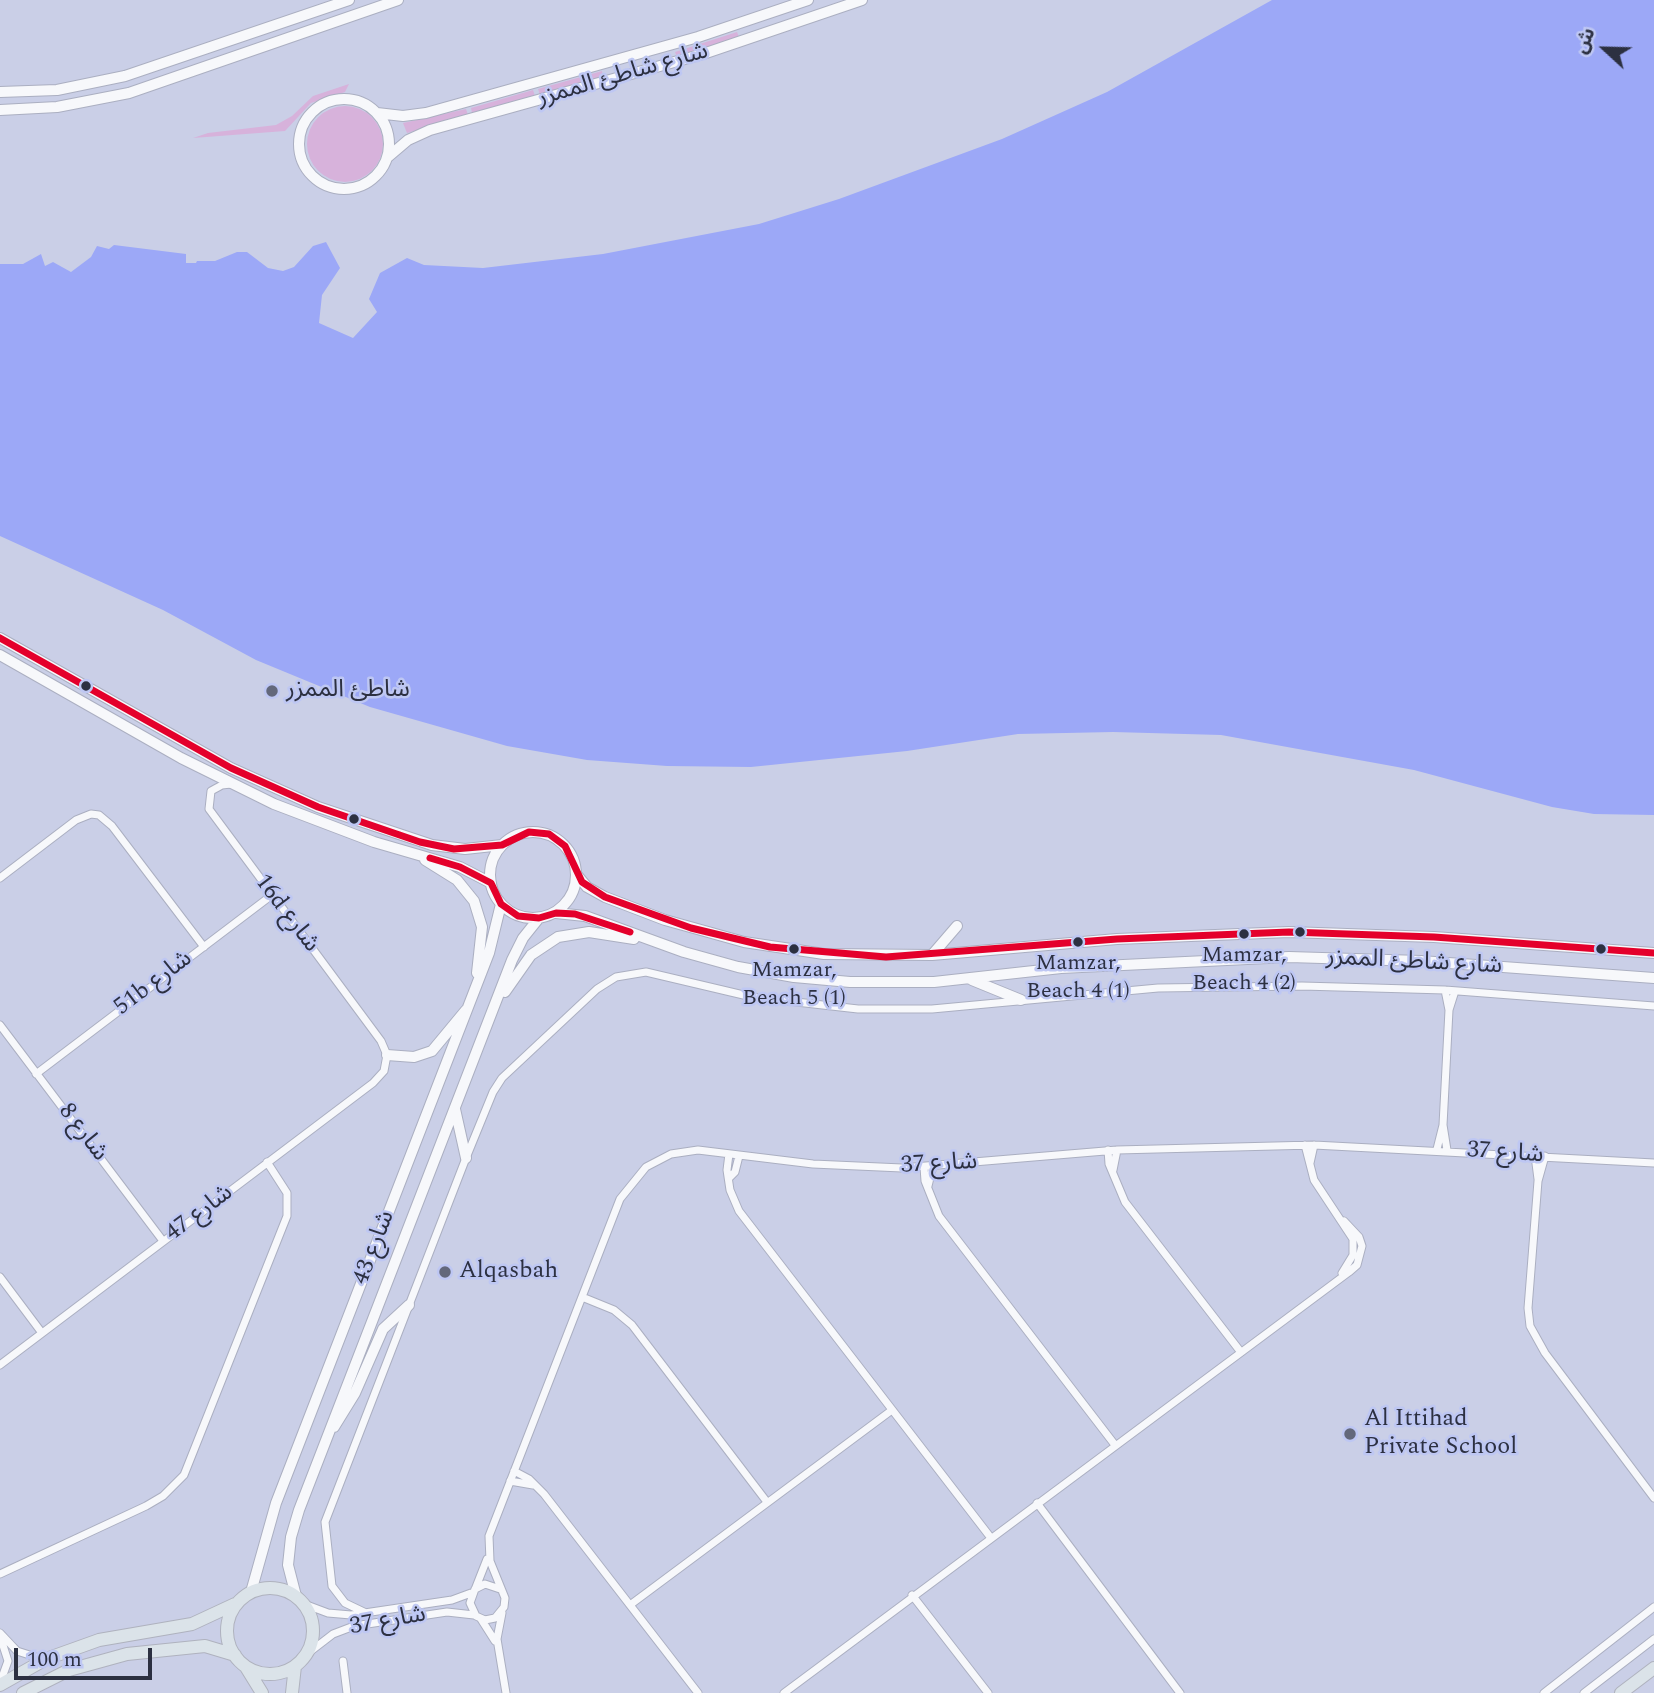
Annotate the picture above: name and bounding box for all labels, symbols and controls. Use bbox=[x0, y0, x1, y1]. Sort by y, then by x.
north arrow bbox=[1570, 14, 1640, 84]
text: ش bbox=[1567, 23, 1603, 58]
street label: شارع شاطئ الممزر bbox=[534, 38, 712, 114]
place label: شاطئ الممزر bbox=[286, 677, 410, 705]
unlabelled marker bbox=[79, 679, 93, 693]
marker: شاطئ الممزر bbox=[264, 683, 280, 699]
unlabelled marker bbox=[347, 812, 361, 826]
street label: 16d شارع bbox=[247, 869, 325, 959]
unlabelled marker bbox=[1293, 925, 1307, 939]
marker: Mamzar, Beach 4 (2) bbox=[1237, 927, 1251, 941]
marker: Mamzar, Beach 4 (1) bbox=[1071, 935, 1085, 949]
marker: Mamzar, Beach 5 (1) bbox=[787, 942, 801, 956]
unlabelled marker bbox=[1594, 942, 1608, 956]
place label: Mamzar, Beach 4 (2) bbox=[1192, 944, 1296, 996]
street label: شارع شاطئ الممزر bbox=[1325, 944, 1503, 982]
street label: 51b شارع bbox=[109, 945, 199, 1023]
place label: Mamzar, Beach 4 (1) bbox=[1026, 952, 1130, 1004]
place label: Mamzar, Beach 5 (1) bbox=[742, 959, 846, 1010]
street label: شارع 8 bbox=[51, 1098, 113, 1168]
street label: شارع 37 bbox=[1466, 1137, 1544, 1171]
street label: شارع 37 bbox=[900, 1149, 978, 1181]
street label: شارع 47 bbox=[161, 1179, 239, 1249]
street label: شارع 43 bbox=[348, 1207, 402, 1289]
place label: Alqasbah bbox=[459, 1258, 558, 1286]
marker: Alqasbah bbox=[437, 1264, 453, 1280]
place label: Al Ittihad Private School bbox=[1364, 1406, 1517, 1462]
marker: Al Ittihad Private School bbox=[1342, 1426, 1358, 1442]
street label: شارع 37 bbox=[348, 1601, 428, 1643]
scale bar bbox=[18, 1634, 156, 1678]
text: 100 m bbox=[27, 1644, 82, 1676]

